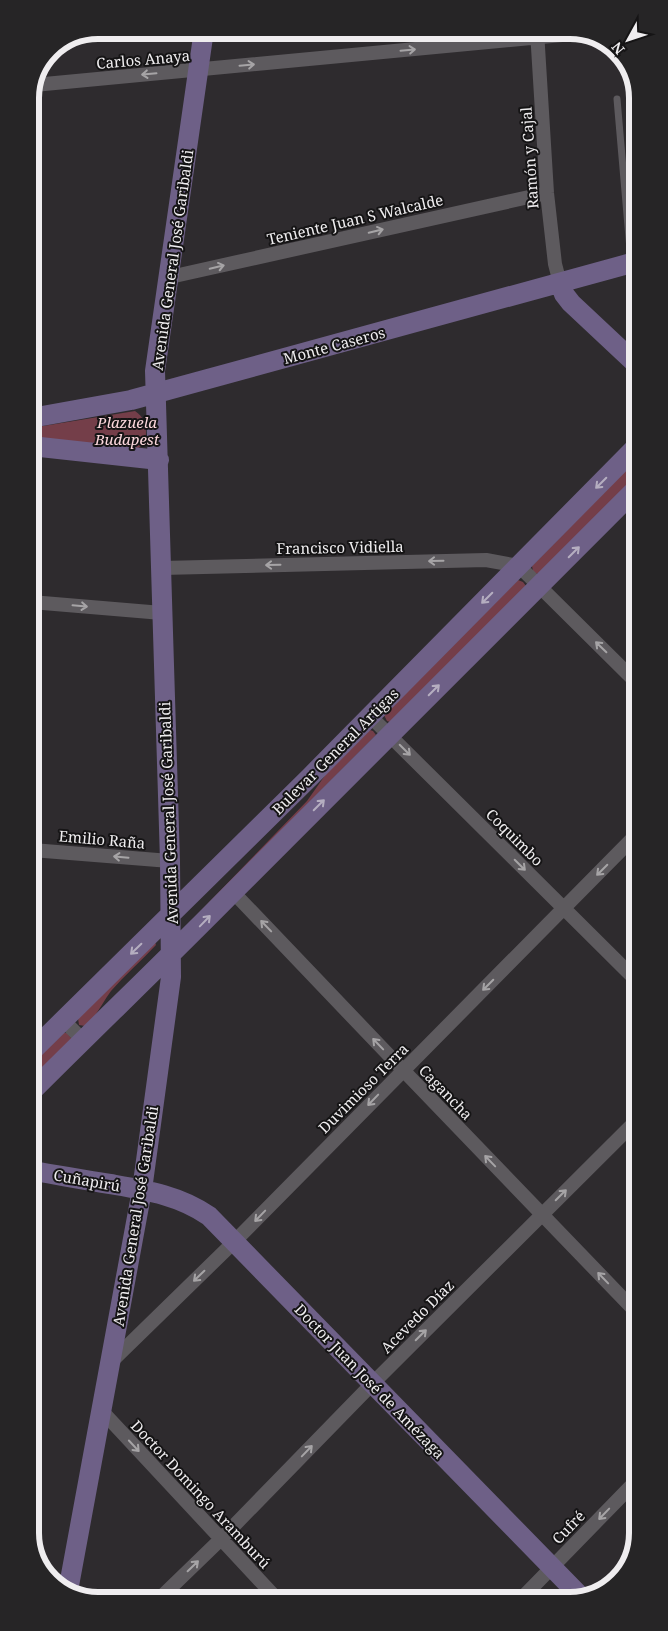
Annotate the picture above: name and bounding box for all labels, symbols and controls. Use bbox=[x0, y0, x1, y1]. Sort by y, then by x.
north arrow bbox=[603, 15, 653, 65]
text: N bbox=[607, 38, 628, 59]
street label: Carlos Anaya bbox=[95, 45, 191, 73]
one-way arrow bbox=[400, 46, 416, 55]
one-way arrow bbox=[238, 61, 254, 70]
one-way arrow bbox=[142, 69, 158, 79]
street label: Ramón y Cajal bbox=[515, 106, 543, 210]
street label: Avenida General José Garibaldi bbox=[147, 148, 197, 372]
street label: Teniente Juan S Walcalde bbox=[265, 189, 445, 249]
one-way arrow bbox=[368, 226, 384, 235]
one-way arrow bbox=[209, 261, 225, 271]
street label: Monte Caseros bbox=[281, 322, 387, 368]
park label: Plazuela Budapest bbox=[94, 412, 160, 449]
one-way arrow bbox=[595, 476, 607, 489]
street label: Francisco Vidiella bbox=[276, 536, 404, 558]
one-way arrow bbox=[567, 546, 580, 558]
one-way arrow bbox=[428, 556, 444, 566]
one-way arrow bbox=[266, 560, 282, 570]
one-way arrow bbox=[481, 592, 493, 604]
one-way arrow bbox=[72, 601, 88, 611]
one-way arrow bbox=[595, 641, 607, 654]
street label: Bulevar General Artigas bbox=[267, 683, 403, 819]
one-way arrow bbox=[428, 685, 440, 697]
street label: Avenida General José Garibaldi bbox=[154, 701, 182, 925]
one-way arrow bbox=[399, 744, 411, 756]
one-way arrow bbox=[313, 799, 326, 811]
street label: Coquimbo bbox=[482, 804, 548, 870]
street label: Emilio Raña bbox=[58, 825, 146, 853]
one-way arrow bbox=[113, 852, 129, 862]
one-way arrow bbox=[514, 859, 527, 871]
one-way arrow bbox=[596, 863, 608, 876]
one-way arrow bbox=[199, 914, 211, 927]
one-way arrow bbox=[260, 920, 272, 933]
one-way arrow bbox=[130, 943, 142, 955]
one-way arrow bbox=[482, 979, 494, 991]
one-way arrow bbox=[372, 1038, 384, 1051]
street label: Duvimioso Terra bbox=[314, 1039, 412, 1137]
street label: Cagancha bbox=[415, 1060, 477, 1124]
one-way arrow bbox=[367, 1094, 379, 1107]
street label: Avenida General José Garibaldi bbox=[108, 1104, 162, 1328]
one-way arrow bbox=[484, 1155, 496, 1168]
street label: Cuñapirú bbox=[52, 1164, 122, 1196]
one-way arrow bbox=[555, 1189, 567, 1202]
one-way arrow bbox=[254, 1210, 266, 1222]
one-way arrow bbox=[193, 1270, 205, 1282]
one-way arrow bbox=[597, 1272, 610, 1284]
street label: Acevedo Díaz bbox=[376, 1275, 458, 1357]
street label: Doctor Juan José de Amézaga bbox=[291, 1299, 449, 1463]
one-way arrow bbox=[415, 1329, 427, 1341]
street label: Doctor Domingo Aramburú bbox=[127, 1416, 275, 1573]
one-way arrow bbox=[128, 1439, 140, 1452]
one-way arrow bbox=[301, 1444, 313, 1457]
street label: Cufré bbox=[547, 1506, 589, 1548]
one-way arrow bbox=[598, 1507, 610, 1520]
one-way arrow bbox=[187, 1560, 199, 1572]

